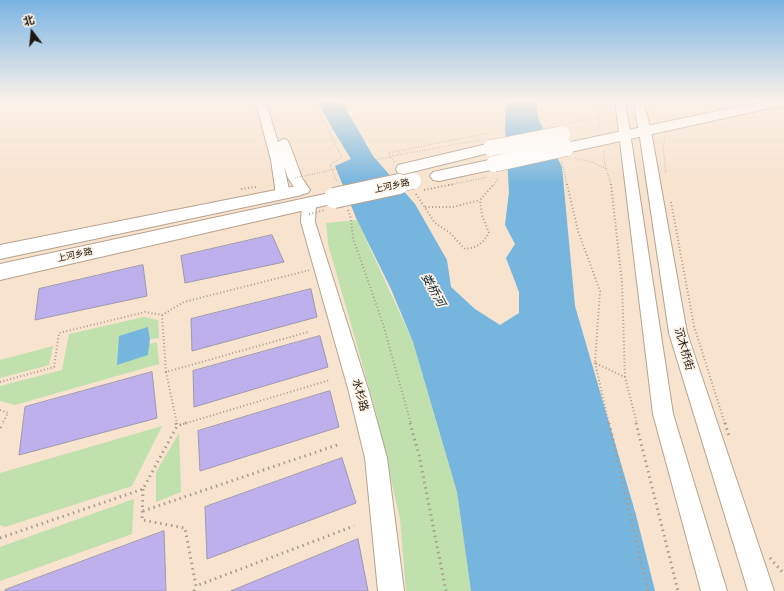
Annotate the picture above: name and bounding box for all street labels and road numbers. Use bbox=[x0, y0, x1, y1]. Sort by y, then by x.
street label: 上河乡路 bbox=[373, 177, 411, 195]
street label: 上河乡路 bbox=[56, 246, 94, 264]
street label: 沉木桥街 bbox=[672, 326, 696, 372]
street label: 水杉路 bbox=[349, 377, 371, 413]

